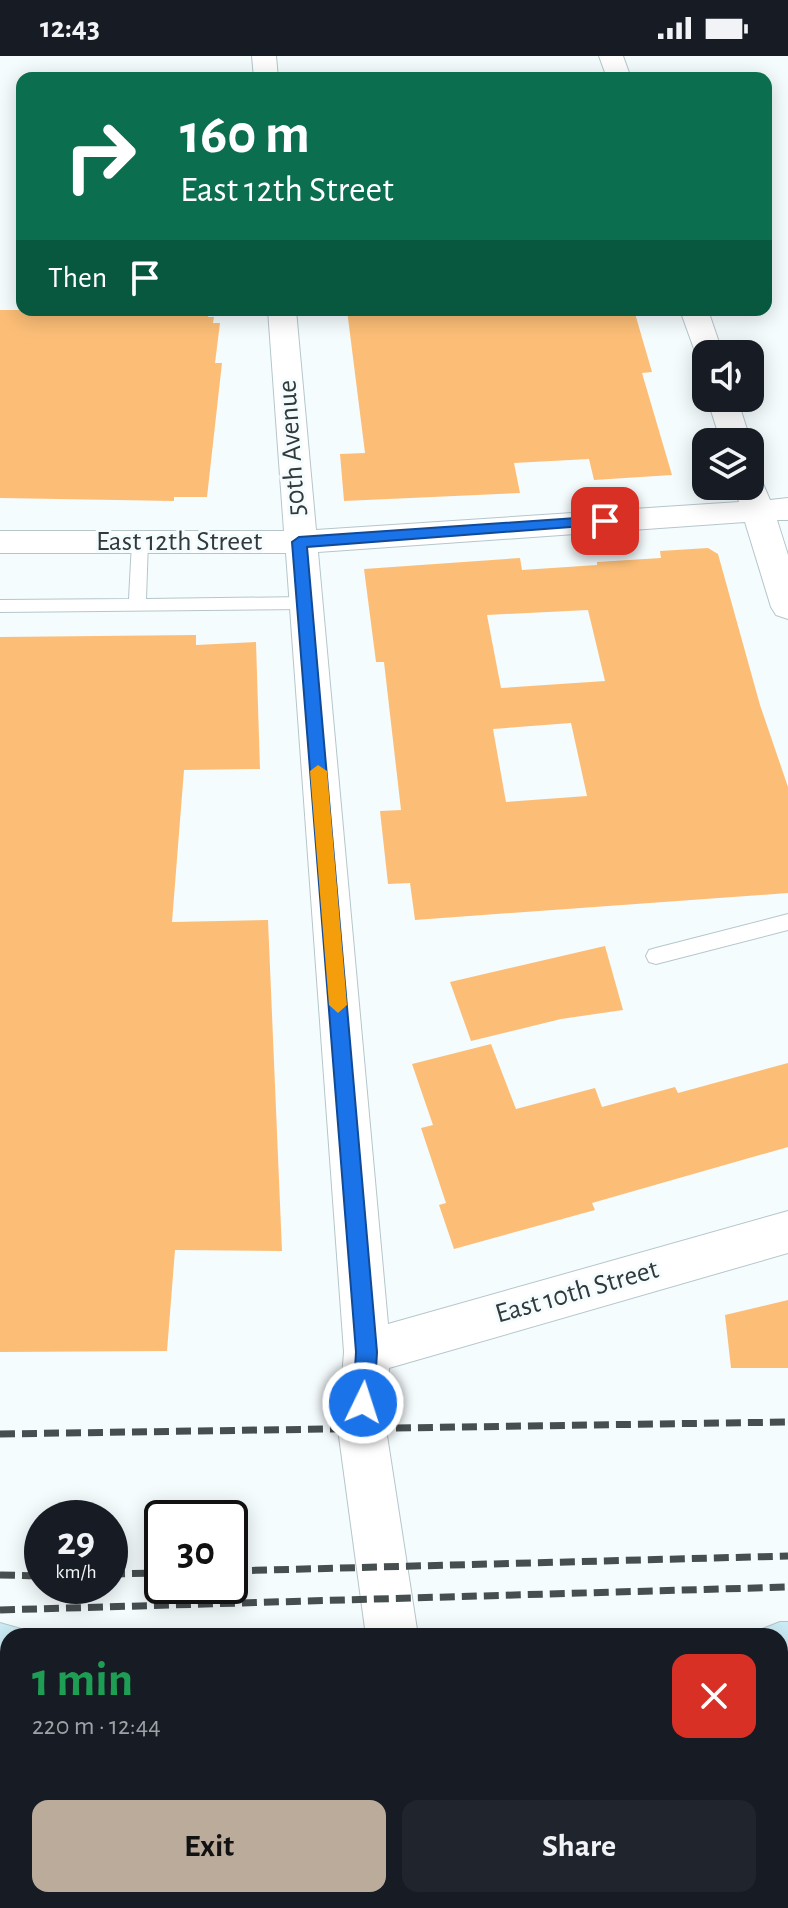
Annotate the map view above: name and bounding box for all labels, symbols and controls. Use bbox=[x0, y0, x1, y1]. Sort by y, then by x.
text: 12:43 bbox=[40, 13, 100, 43]
icon: right bbox=[48, 104, 152, 208]
text: 160 m bbox=[180, 107, 310, 163]
text: East 12th Street bbox=[180, 172, 394, 208]
icon: arrive bbox=[123, 256, 167, 300]
text: Then bbox=[48, 263, 107, 293]
map controls bbox=[692, 340, 764, 500]
button: sound bbox=[692, 340, 764, 412]
street label: 50th Avenue bbox=[273, 379, 311, 517]
button: layers bbox=[692, 428, 764, 500]
pin bbox=[571, 487, 639, 555]
icon: arrive bbox=[583, 499, 627, 543]
street label: East 12th Street bbox=[96, 528, 262, 556]
street label: East 10th Street bbox=[492, 1255, 662, 1329]
position arrow bbox=[321, 1361, 405, 1445]
speed limit sign: 30 bbox=[144, 1500, 248, 1604]
text: 29 bbox=[57, 1522, 95, 1562]
text: km/h bbox=[55, 1562, 97, 1582]
button: close bbox=[672, 1654, 756, 1738]
text: 1 min bbox=[32, 1657, 133, 1705]
text: 220 m · 12:44 bbox=[32, 1713, 161, 1739]
button: Exit bbox=[32, 1800, 386, 1892]
button: Share bbox=[402, 1800, 756, 1892]

